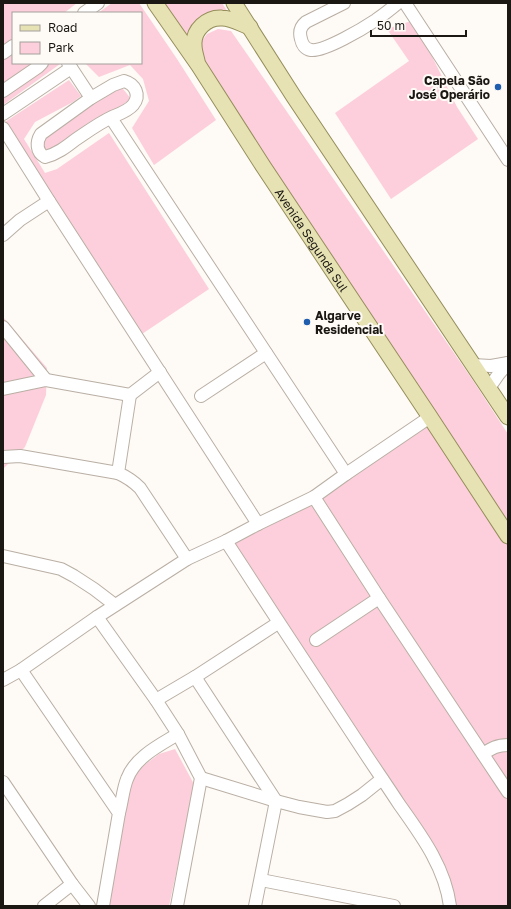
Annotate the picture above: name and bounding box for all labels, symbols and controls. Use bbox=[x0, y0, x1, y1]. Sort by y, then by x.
legend bbox=[12, 12, 142, 64]
scale bar bbox=[371, 12, 466, 38]
text: 50 m bbox=[377, 18, 405, 33]
text: Road bbox=[48, 20, 77, 35]
text: Park bbox=[48, 40, 74, 55]
place label: Capela São José Operário bbox=[409, 73, 490, 102]
marker: Capela São José Operário bbox=[493, 82, 503, 92]
street label: Avenida Segunda Sul bbox=[272, 185, 352, 294]
place label: Algarve Residencial bbox=[315, 308, 383, 337]
marker: Algarve Residencial bbox=[302, 317, 312, 327]

